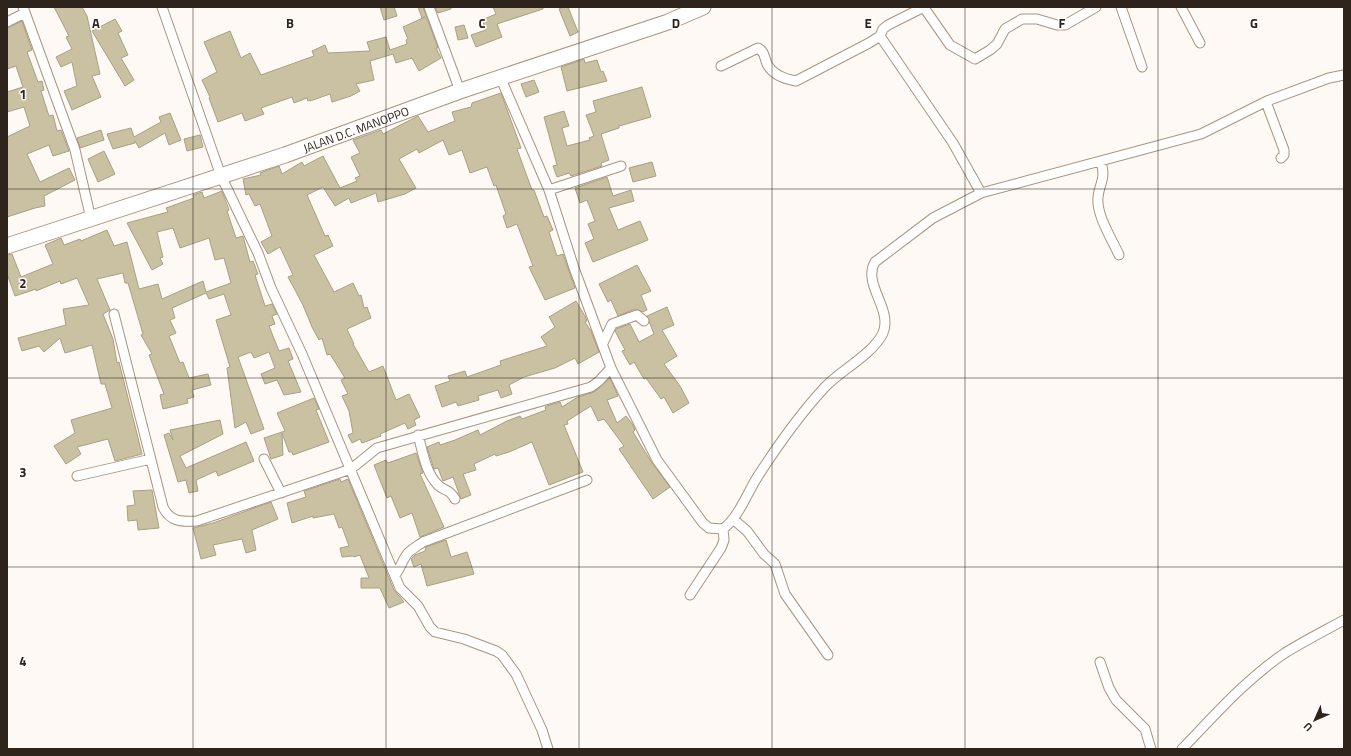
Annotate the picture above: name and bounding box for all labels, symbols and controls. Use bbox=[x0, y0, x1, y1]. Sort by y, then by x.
text: A bbox=[92, 13, 100, 33]
text: B bbox=[286, 13, 294, 33]
text: C bbox=[478, 13, 486, 33]
text: D bbox=[672, 13, 680, 33]
text: E bbox=[864, 13, 872, 33]
text: F bbox=[1059, 13, 1066, 33]
text: G bbox=[1250, 13, 1258, 33]
text: 1 bbox=[19, 84, 27, 104]
street label: JALAN D.C. MANOPPO bbox=[300, 101, 412, 157]
text: 2 bbox=[19, 273, 27, 293]
text: 3 bbox=[19, 462, 27, 482]
text: 4 bbox=[19, 651, 27, 671]
north arrow bbox=[1295, 700, 1335, 740]
text: U bbox=[1300, 719, 1316, 735]

